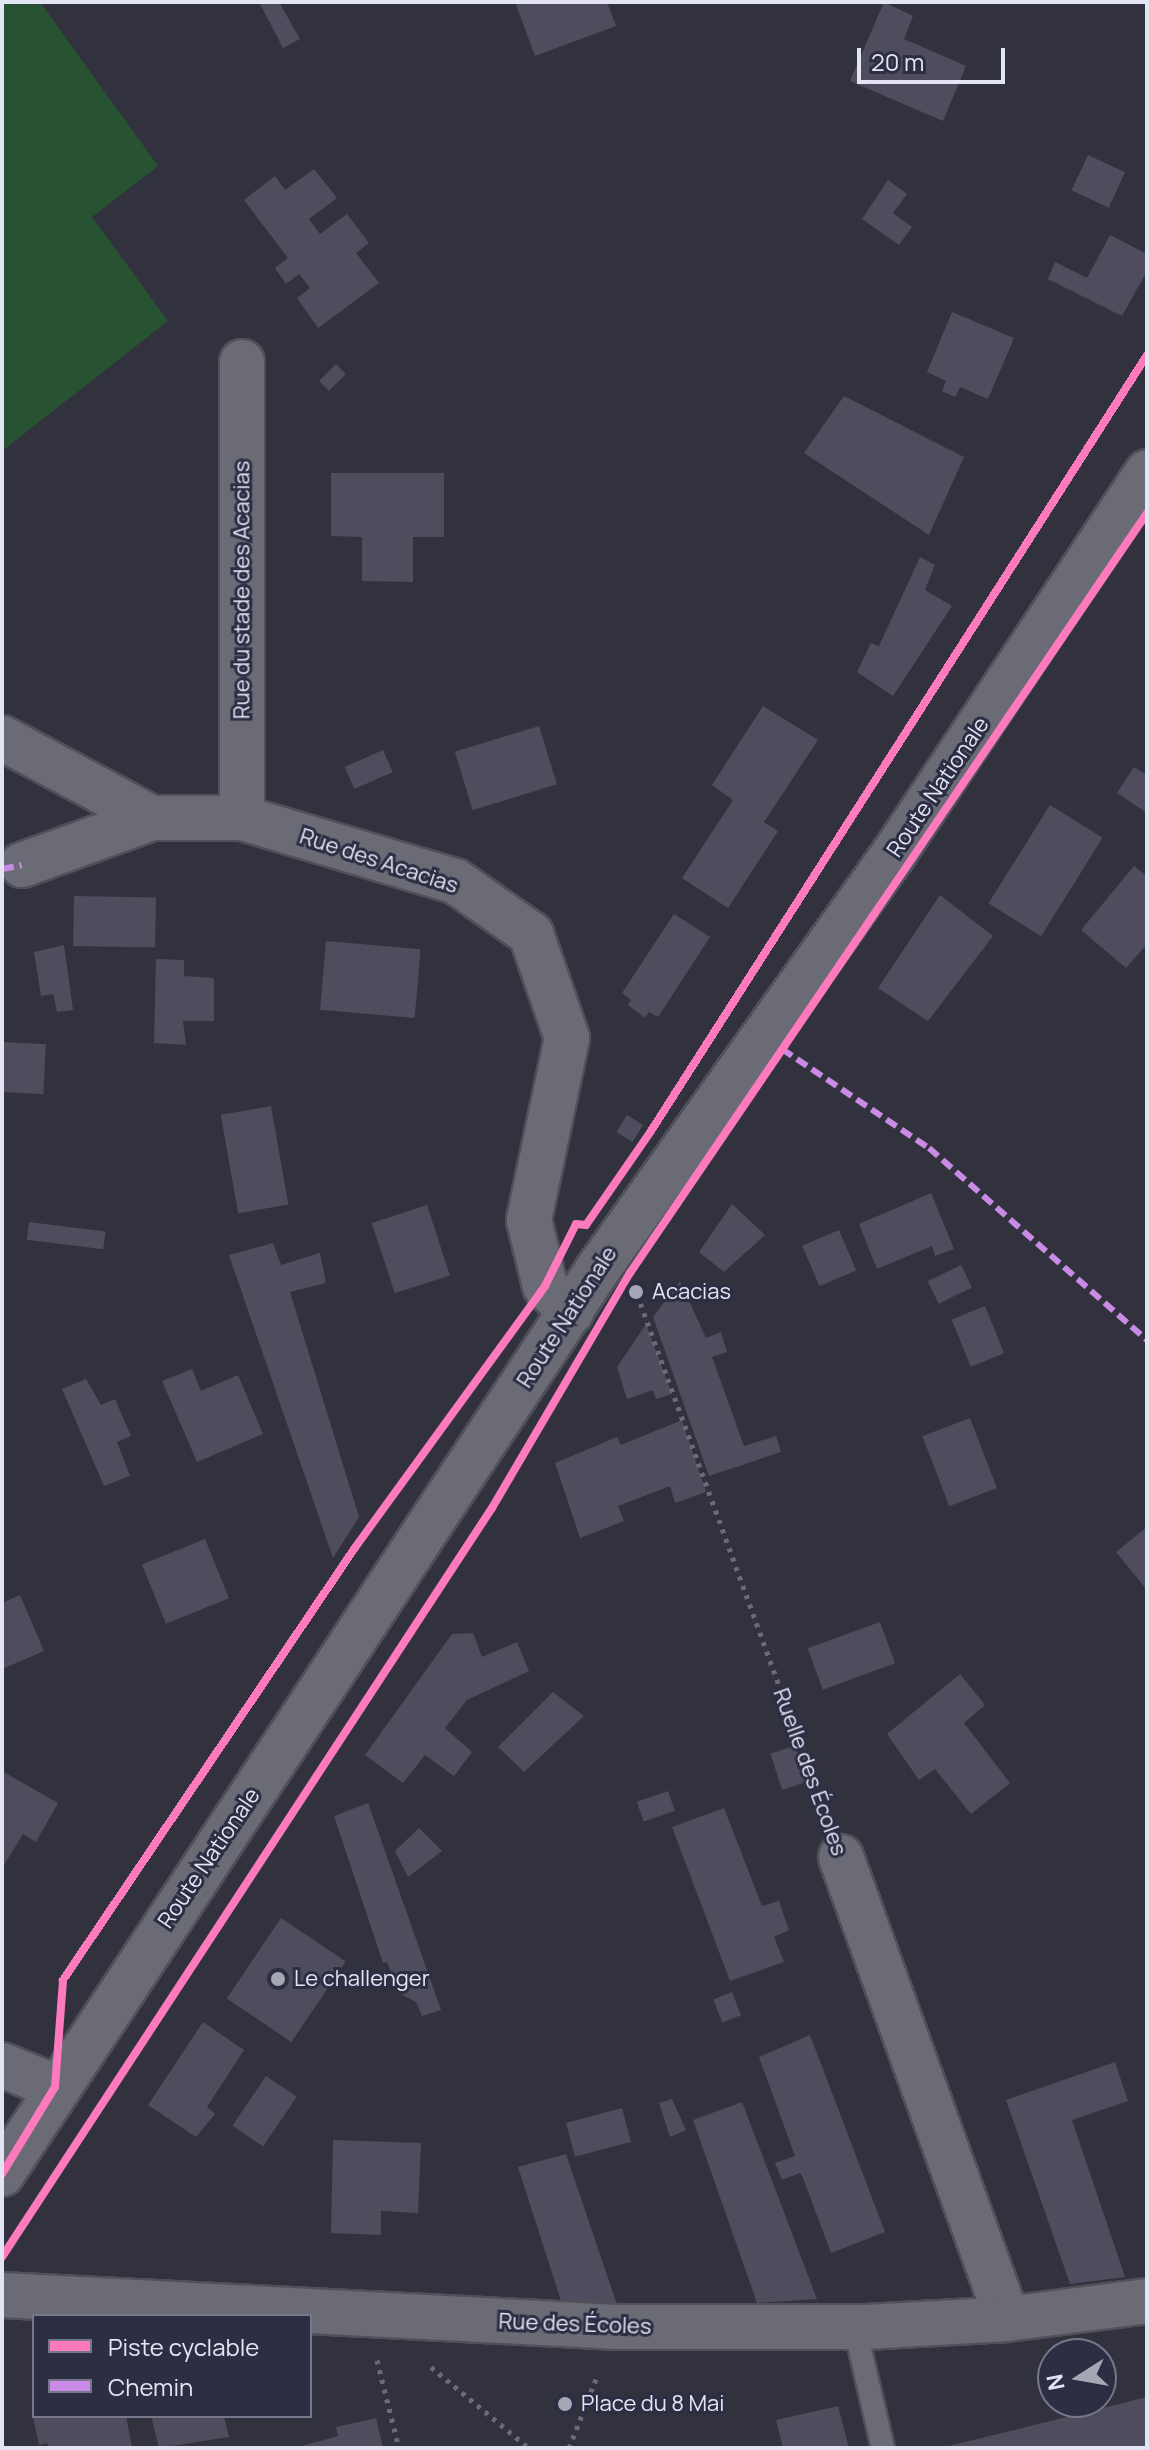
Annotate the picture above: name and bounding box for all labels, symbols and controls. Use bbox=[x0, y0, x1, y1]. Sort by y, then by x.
scale bar bbox=[861, 32, 1009, 82]
text: 20 m bbox=[871, 45, 924, 78]
street label: Rue du stade des Acacias bbox=[229, 461, 255, 719]
street label: Route Nationale bbox=[881, 712, 995, 862]
street label: Rue des Acacias bbox=[296, 823, 462, 899]
street label: Route Nationale bbox=[512, 1241, 622, 1393]
place label: Acacias bbox=[652, 1279, 731, 1305]
marker: Acacias bbox=[627, 1283, 645, 1301]
street label: Ruelle des Écoles bbox=[767, 1685, 853, 1859]
street label: Route Nationale bbox=[152, 1783, 266, 1933]
place label: Le challenger bbox=[294, 1966, 430, 1992]
marker: Le challenger bbox=[269, 1970, 287, 1988]
street label: Rue des Écoles bbox=[498, 2308, 652, 2340]
legend bbox=[32, 2314, 312, 2418]
text: Piste cyclable bbox=[108, 2330, 259, 2363]
north arrow bbox=[1037, 2338, 1117, 2418]
text: Chemin bbox=[108, 2370, 193, 2403]
text: N bbox=[1039, 2372, 1072, 2393]
place label: Place du 8 Mai bbox=[581, 2391, 724, 2417]
marker: Place du 8 Mai bbox=[556, 2395, 574, 2413]

